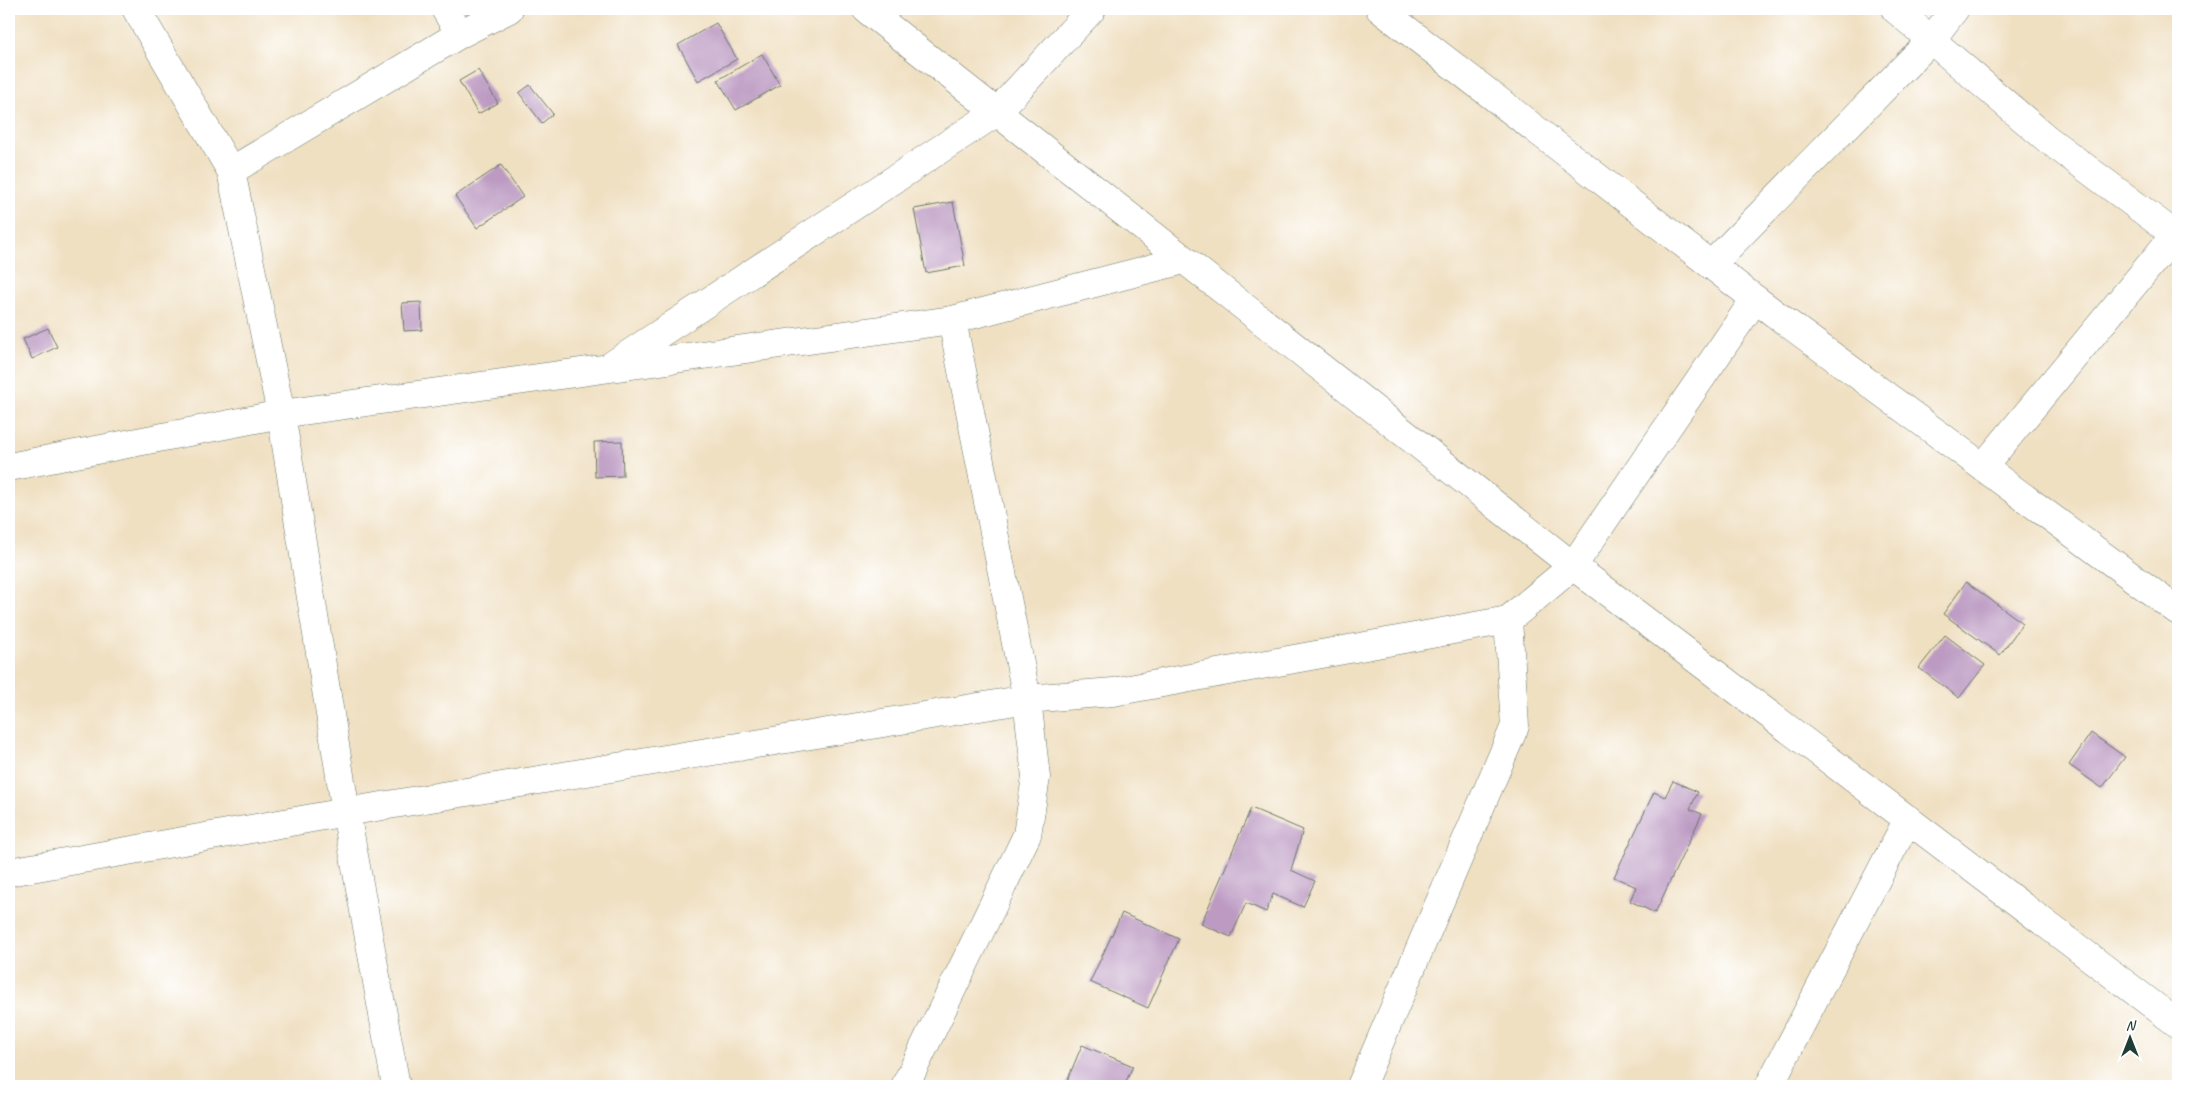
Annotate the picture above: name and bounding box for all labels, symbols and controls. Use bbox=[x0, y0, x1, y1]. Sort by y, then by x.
north arrow bbox=[2104, 1012, 2154, 1062]
text: N bbox=[2126, 1017, 2137, 1034]

